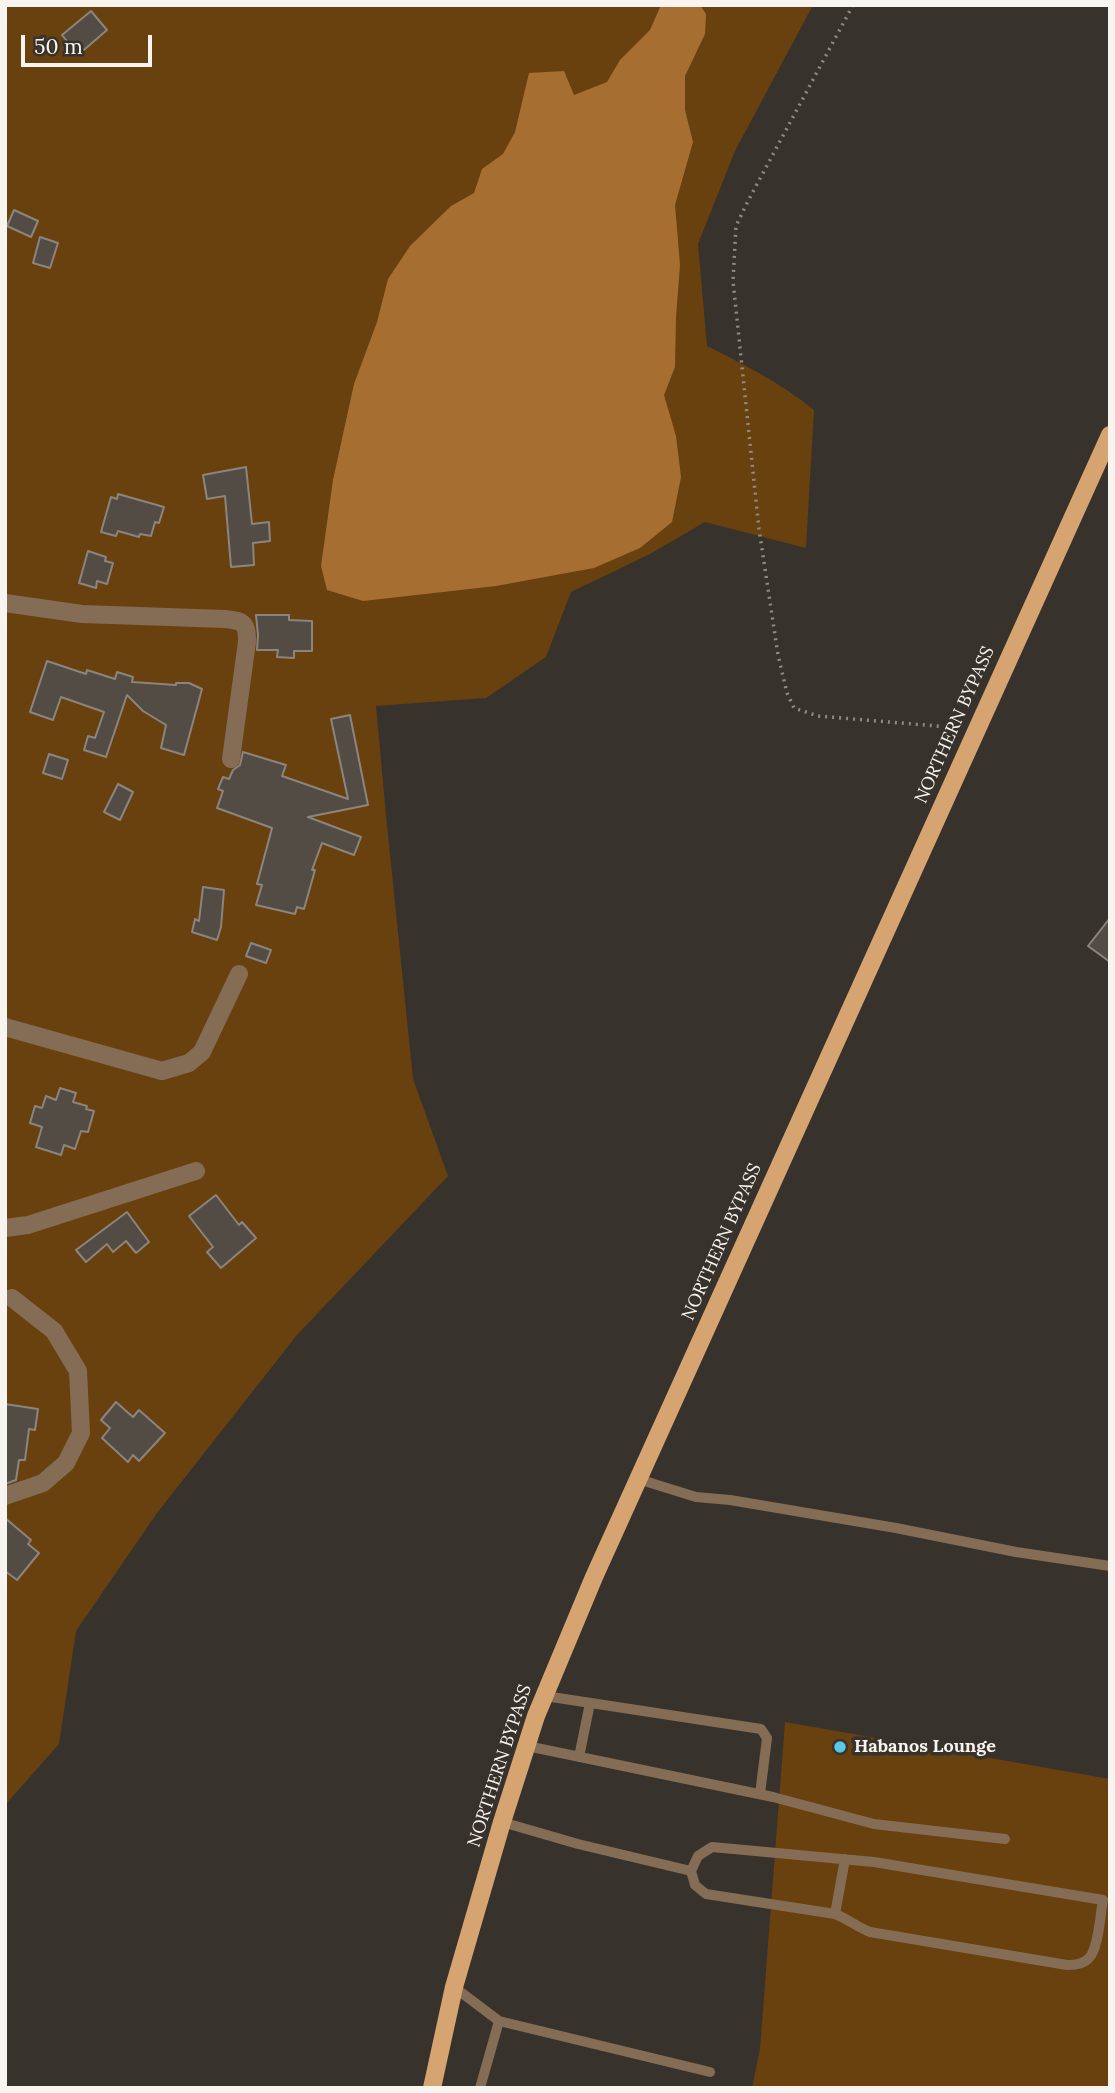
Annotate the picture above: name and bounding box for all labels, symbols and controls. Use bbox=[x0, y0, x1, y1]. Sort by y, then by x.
scale bar bbox=[24, 21, 156, 65]
text: 50 m bbox=[34, 33, 83, 60]
street label: NORTHERN BYPASS bbox=[911, 643, 999, 807]
street label: NORTHERN BYPASS bbox=[678, 1160, 766, 1324]
street label: NORTHERN BYPASS bbox=[464, 1682, 536, 1850]
place label: Habanos Lounge bbox=[854, 1736, 996, 1758]
marker: Habanos Lounge bbox=[832, 1739, 848, 1755]

